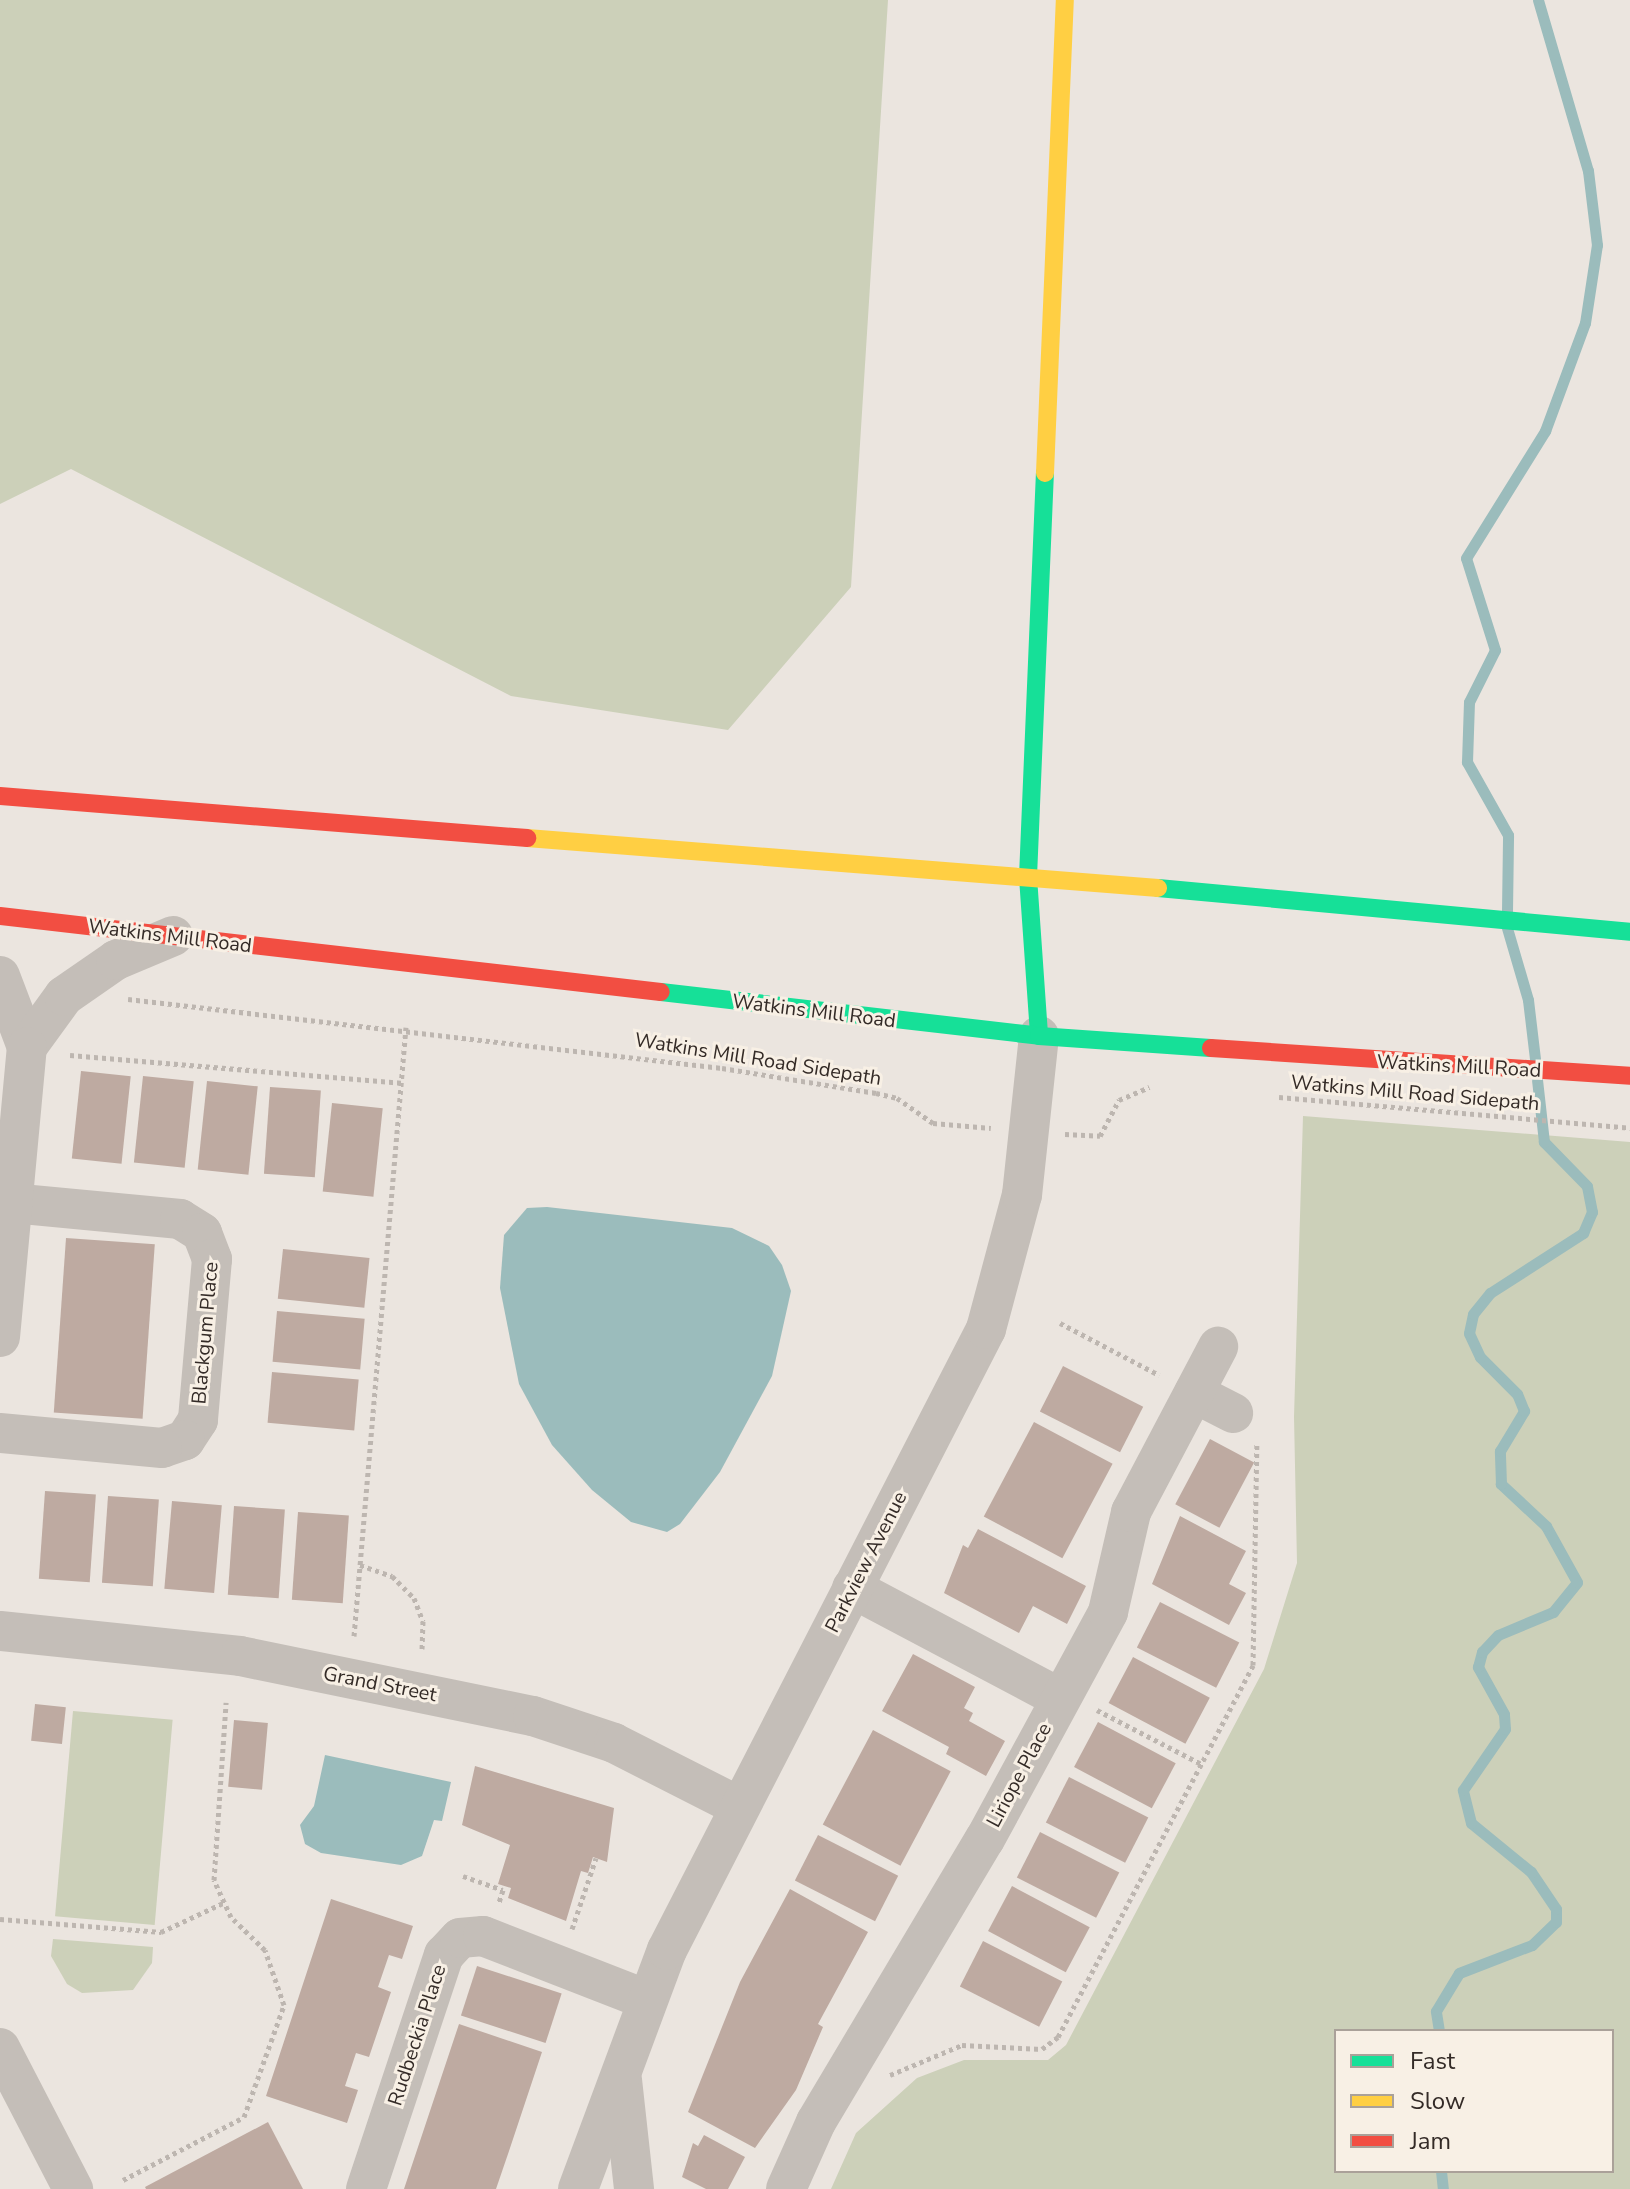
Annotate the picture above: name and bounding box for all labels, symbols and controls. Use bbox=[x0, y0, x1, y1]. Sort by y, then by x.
street label: Watkins Mill Road bbox=[87, 914, 253, 958]
street label: Watkins Mill Road bbox=[731, 989, 897, 1033]
street label: Watkins Mill Road Sidepath bbox=[633, 1028, 883, 1090]
street label: Watkins Mill Road bbox=[1376, 1050, 1542, 1082]
street label: Watkins Mill Road Sidepath bbox=[1290, 1070, 1540, 1116]
street label: Blackgum Place bbox=[187, 1261, 223, 1405]
street label: Parkview Avenue bbox=[820, 1487, 912, 1637]
street label: Grand Street bbox=[321, 1661, 439, 1707]
street label: Liriope Place bbox=[981, 1719, 1057, 1831]
street label: Rudbeckia Place bbox=[383, 1961, 451, 2109]
legend bbox=[1334, 2029, 1614, 2173]
text: Fast bbox=[1410, 2045, 1455, 2077]
text: Slow bbox=[1410, 2085, 1465, 2117]
text: Jam bbox=[1410, 2125, 1451, 2157]

